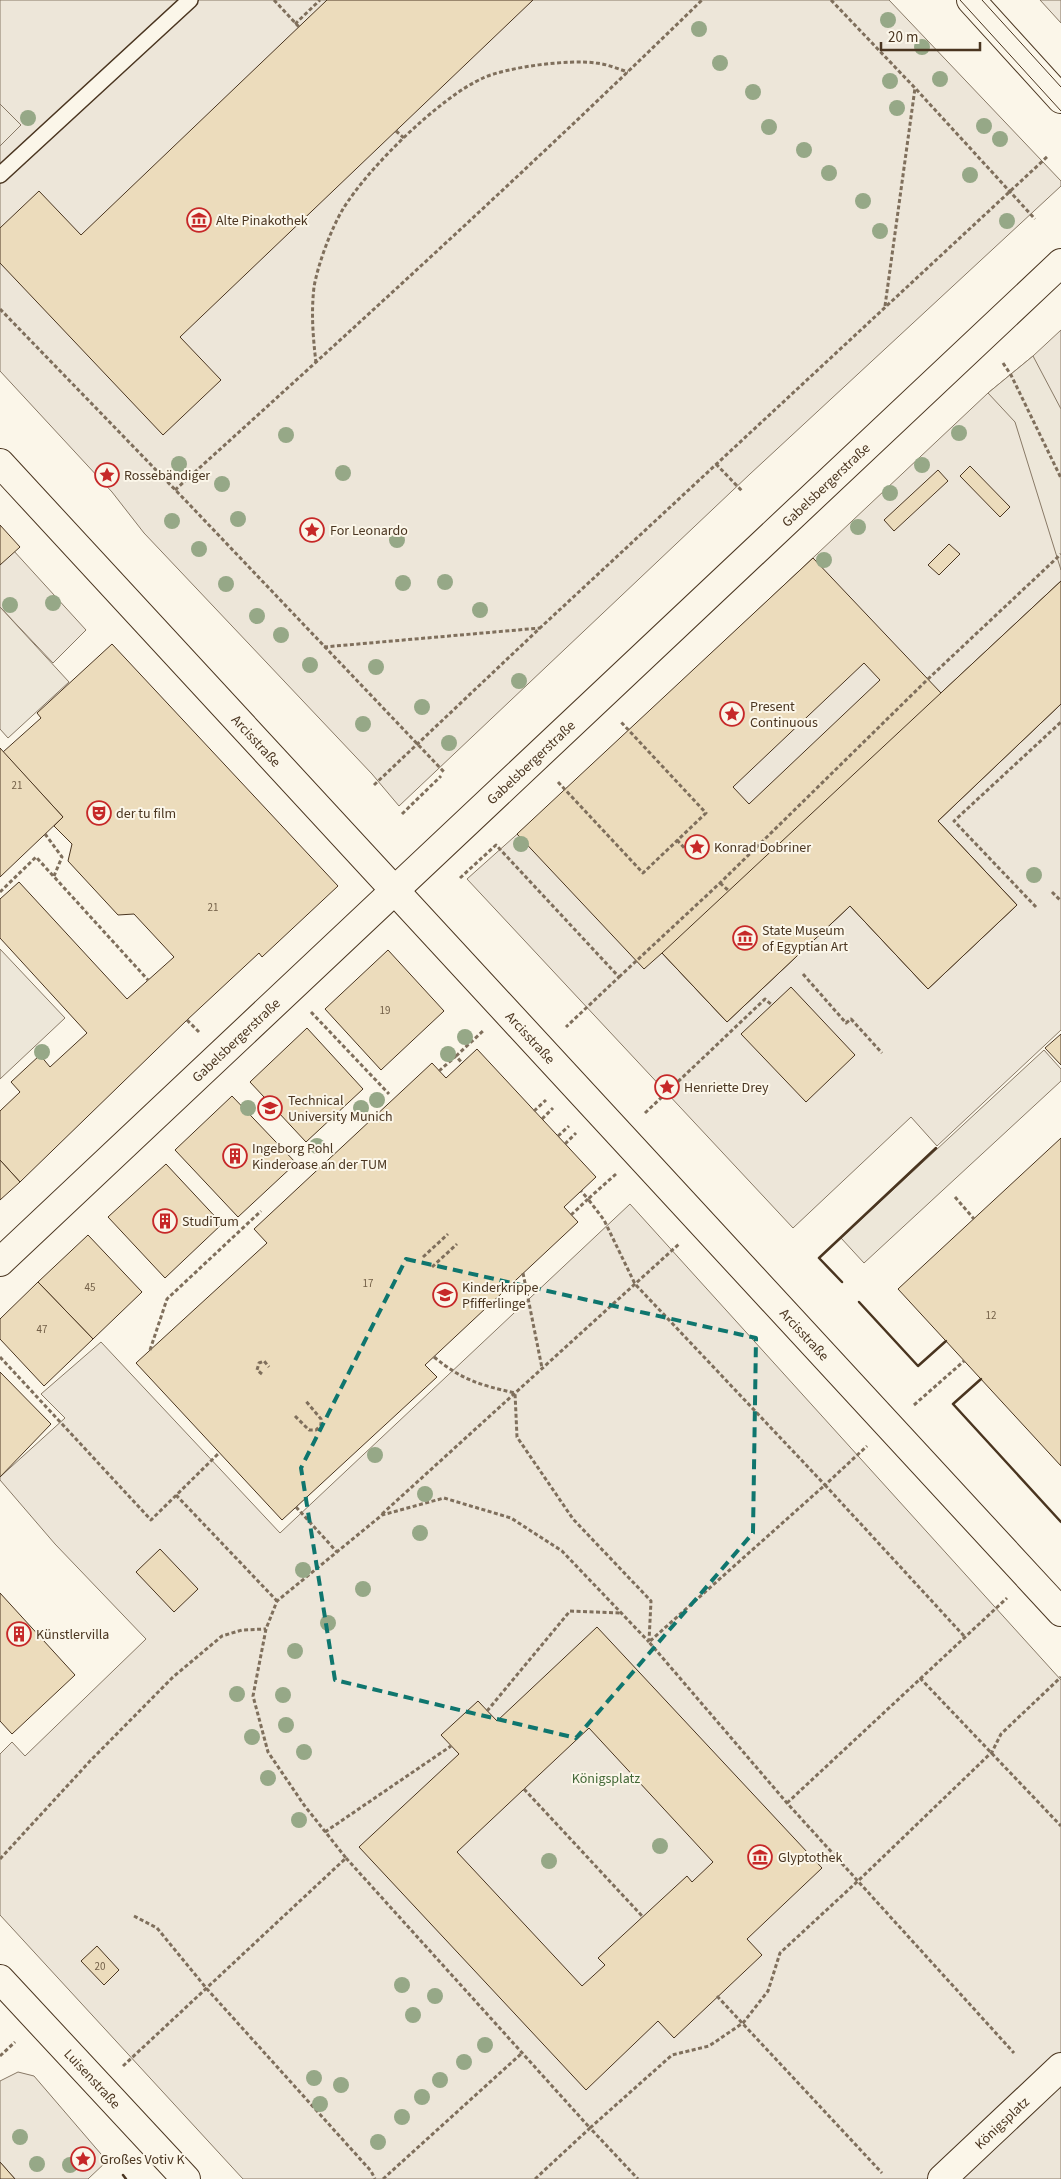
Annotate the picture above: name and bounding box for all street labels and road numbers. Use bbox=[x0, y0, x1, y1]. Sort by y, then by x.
street label: Gabelsbergerstraße bbox=[778, 439, 875, 532]
street label: Arcisstraße bbox=[226, 711, 285, 772]
street label: Gabelsbergerstraße bbox=[483, 716, 580, 810]
street label: Gabelsbergerstraße bbox=[188, 994, 285, 1087]
street label: Arcisstraße bbox=[500, 1008, 559, 1069]
street label: Arcisstraße bbox=[774, 1304, 833, 1366]
street label: Luisenstraße bbox=[59, 2045, 125, 2114]
street label: Königsplatz bbox=[971, 2093, 1034, 2154]

